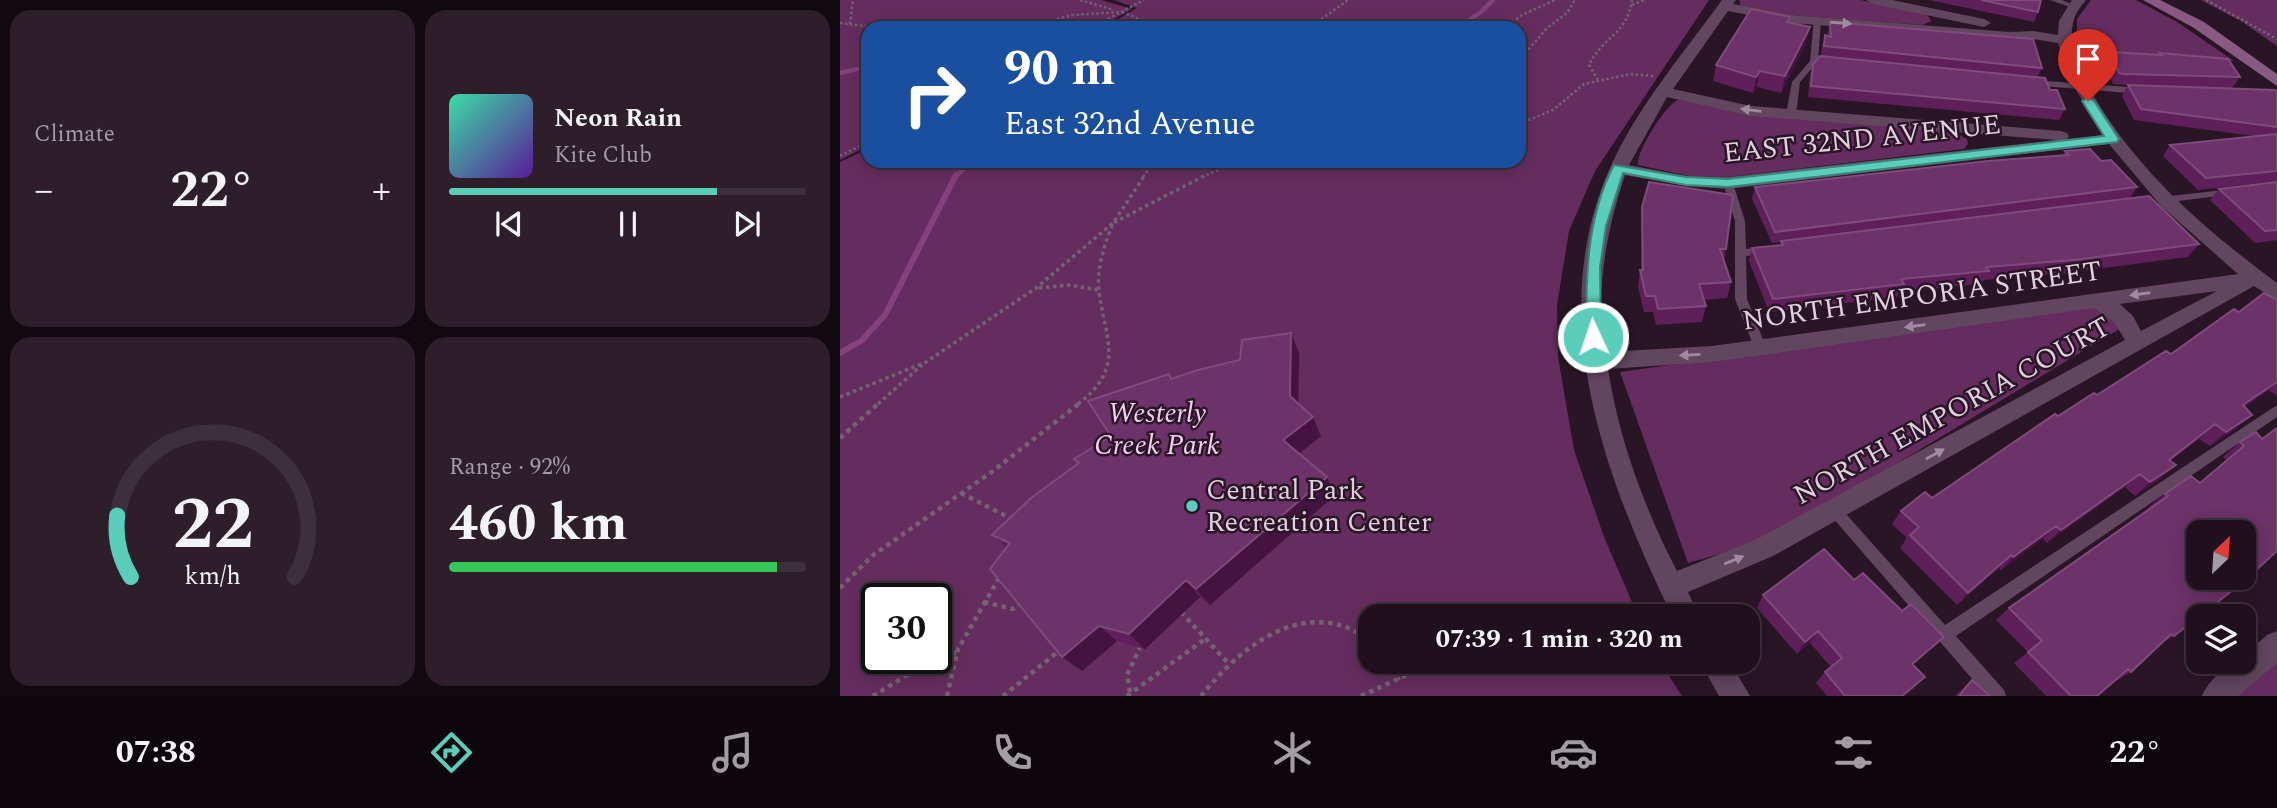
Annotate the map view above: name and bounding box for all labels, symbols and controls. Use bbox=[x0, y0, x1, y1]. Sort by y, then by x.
one-way arrow bbox=[1831, 18, 1853, 29]
pin bbox=[2058, 29, 2118, 101]
text: 90 m bbox=[1004, 32, 1115, 107]
icon: arrive bbox=[2069, 40, 2107, 78]
icon: right bbox=[889, 49, 980, 140]
text: Neon Rain bbox=[554, 98, 682, 138]
text: East 32nd Avenue bbox=[1004, 100, 1256, 149]
street label: EAST 32ND AVENUE bbox=[1721, 103, 2003, 175]
one-way arrow bbox=[1740, 105, 1762, 116]
text: Climate bbox=[34, 117, 115, 152]
text: Kite Club bbox=[554, 138, 652, 173]
text: 22° bbox=[170, 151, 255, 230]
text: − bbox=[34, 162, 53, 220]
text: + bbox=[372, 162, 391, 220]
icon: previous bbox=[490, 205, 528, 243]
icon: pause bbox=[609, 205, 647, 243]
icon: next bbox=[728, 205, 766, 243]
street label: NORTH EMPORIA STREET bbox=[1740, 249, 2104, 343]
one-way arrow bbox=[2129, 289, 2151, 300]
position arrow bbox=[1556, 300, 1630, 374]
street label: NORTH EMPORIA COURT bbox=[1785, 306, 2119, 516]
one-way arrow bbox=[1904, 320, 1926, 331]
one-way arrow bbox=[1678, 350, 1700, 361]
park label: Westerly Creek Park bbox=[1094, 392, 1220, 467]
one-way arrow bbox=[1925, 448, 1945, 460]
text: Range · 92% bbox=[449, 450, 570, 485]
place label: Central Park Recreation Center bbox=[1206, 469, 1432, 544]
text: 22 bbox=[172, 471, 253, 582]
text: 460 km bbox=[449, 484, 628, 563]
marker: Central Park Recreation Center bbox=[1184, 498, 1200, 514]
north arrow bbox=[2186, 520, 2256, 590]
map controls bbox=[2186, 520, 2256, 674]
one-way arrow bbox=[1724, 554, 1744, 566]
text: km/h bbox=[184, 558, 241, 596]
speed limit sign: 30 bbox=[861, 583, 952, 674]
button: layers bbox=[2186, 604, 2256, 674]
text: 07:39 · 1 min · 320 m bbox=[1435, 619, 1683, 659]
text: 07:38 bbox=[116, 728, 196, 777]
icon: directions bbox=[427, 728, 476, 777]
icon: music bbox=[708, 728, 757, 777]
icon: phone bbox=[988, 728, 1037, 777]
icon: climate bbox=[1268, 728, 1317, 777]
icon: car bbox=[1549, 728, 1598, 777]
icon: filters bbox=[1829, 728, 1878, 777]
text: 22° bbox=[2109, 728, 2161, 777]

